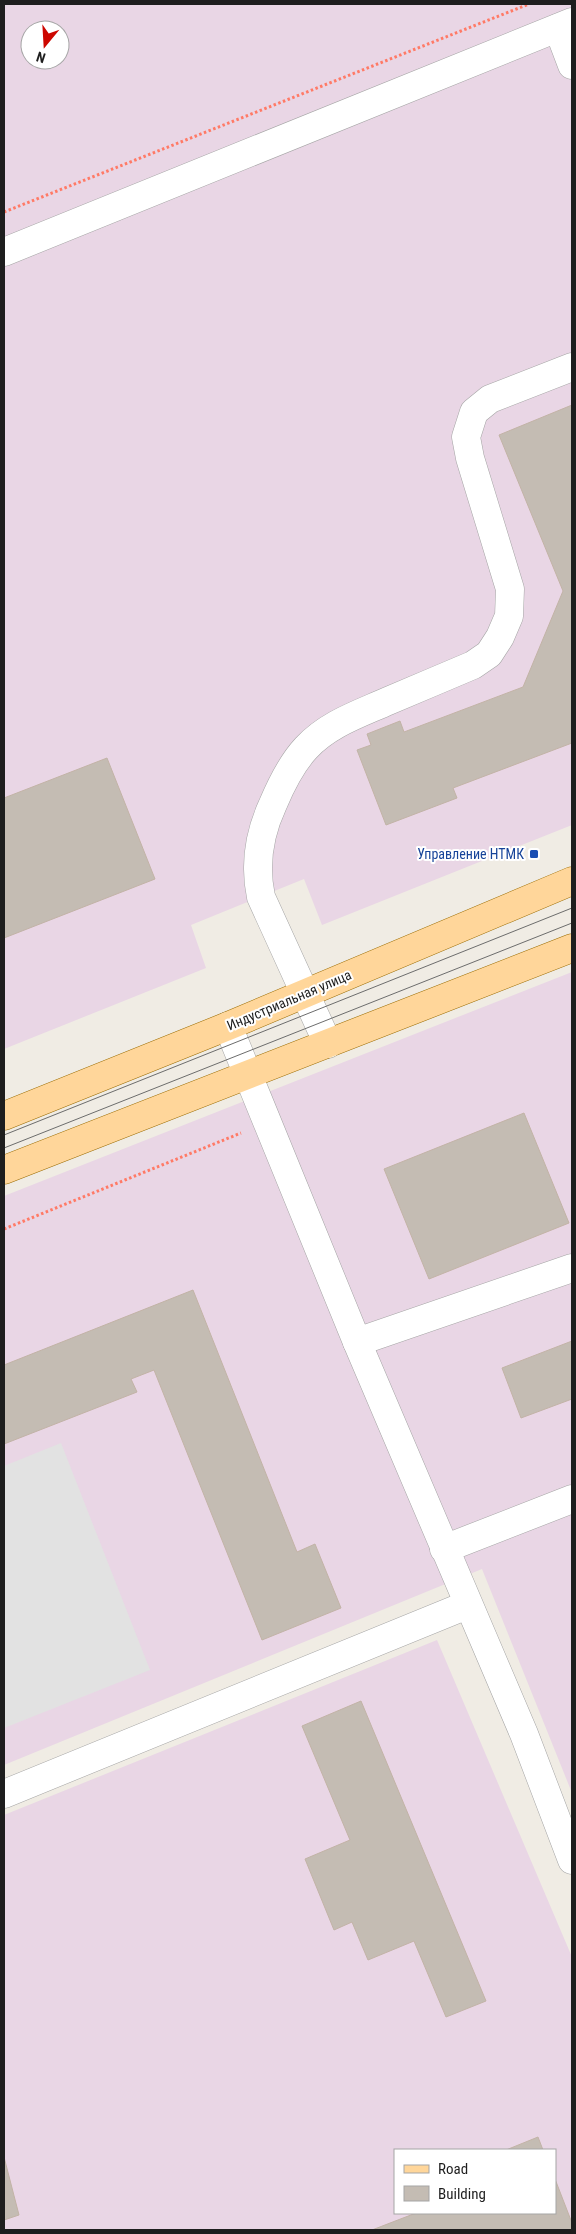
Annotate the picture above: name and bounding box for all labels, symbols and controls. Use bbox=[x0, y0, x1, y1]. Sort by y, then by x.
north arrow bbox=[20, 20, 70, 70]
text: N bbox=[34, 48, 48, 66]
place label: Управление НТМК bbox=[417, 846, 524, 862]
marker: Управление НТМК bbox=[528, 848, 540, 860]
street label: Индустриальная улица bbox=[224, 967, 354, 1033]
legend bbox=[394, 2149, 556, 2214]
text: Road bbox=[438, 2160, 468, 2178]
text: Building bbox=[438, 2185, 486, 2203]

